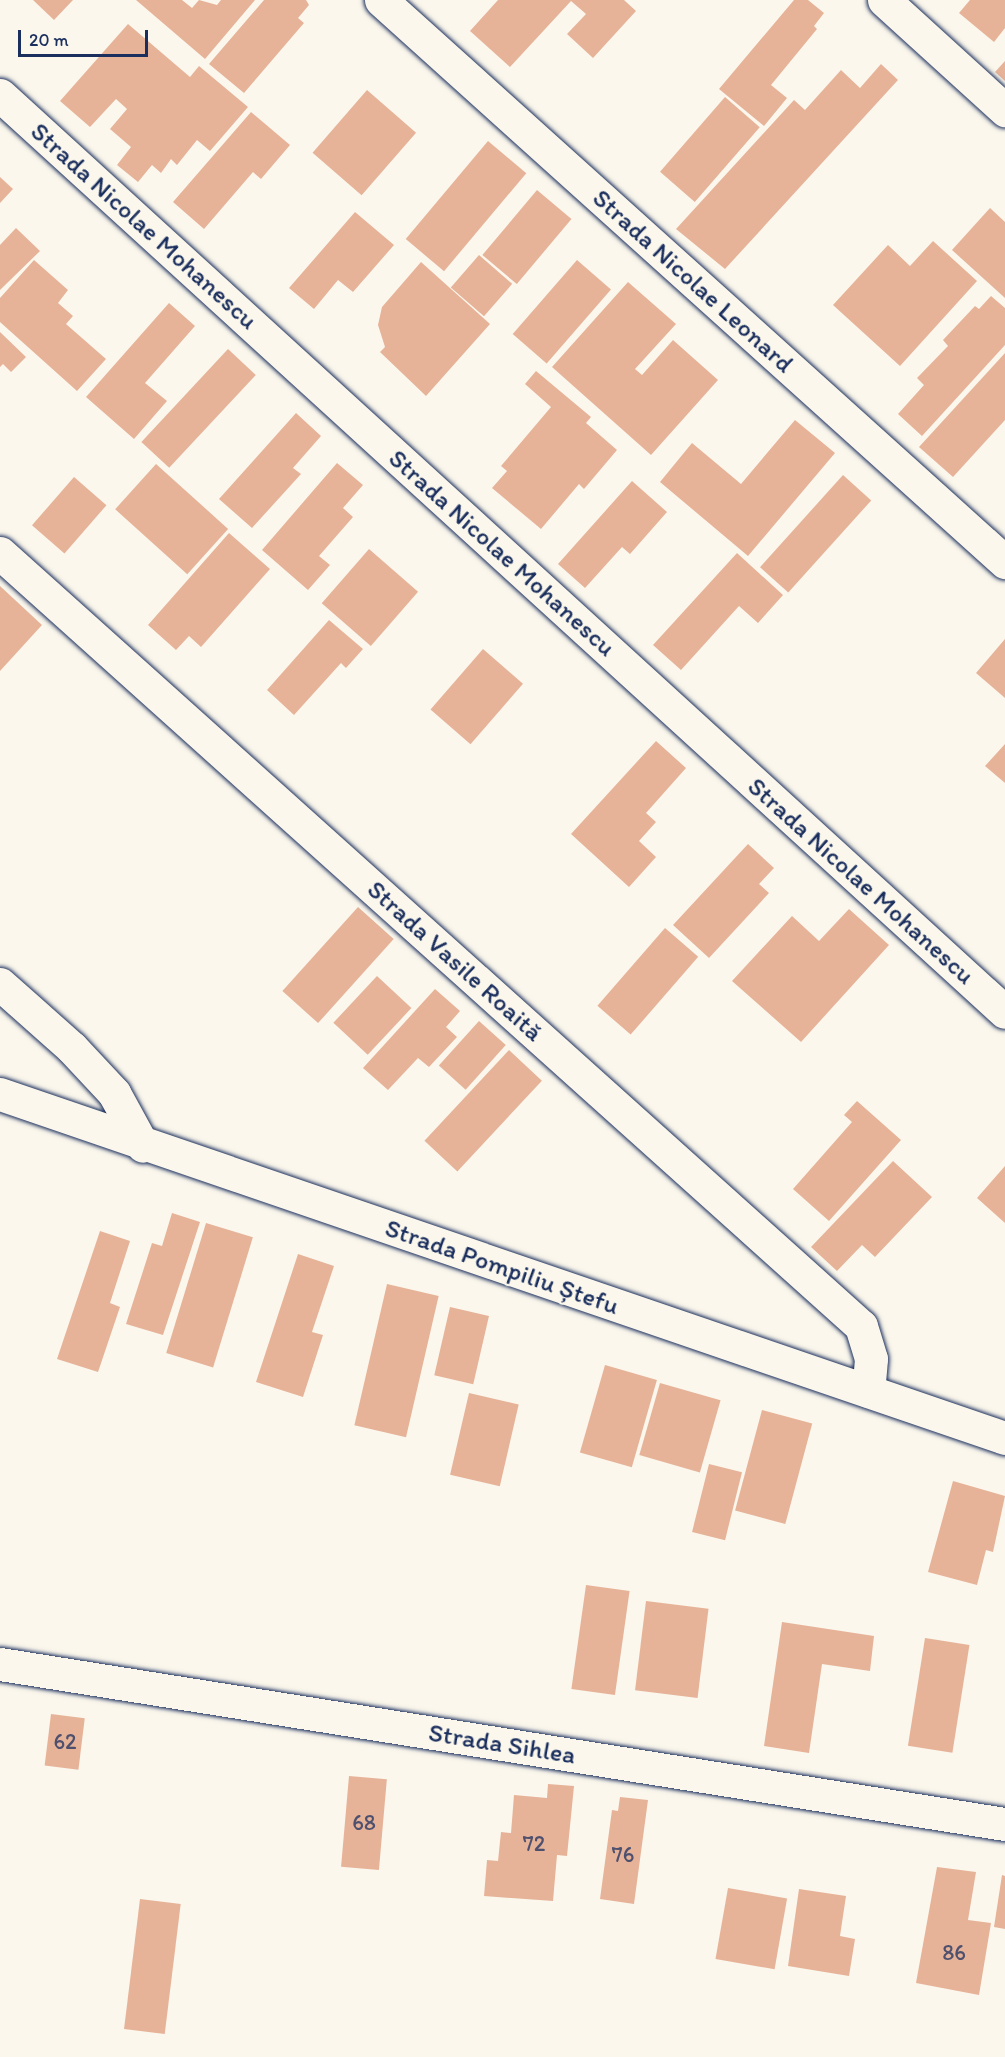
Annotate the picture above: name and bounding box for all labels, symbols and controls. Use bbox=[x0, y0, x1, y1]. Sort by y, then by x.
scale bar bbox=[21, 18, 152, 56]
text: 20 m bbox=[29, 29, 69, 51]
street label: Strada Nicolae Mohanescu bbox=[24, 116, 264, 336]
street label: Strada Nicolae Leonard bbox=[586, 182, 800, 380]
street label: Strada Nicolae Mohanescu bbox=[382, 443, 622, 663]
street label: Strada Nicolae Mohanescu bbox=[741, 771, 981, 991]
street label: Strada Vasile Roaită bbox=[361, 875, 549, 1047]
street label: Strada Pompiliu Ștefu bbox=[381, 1212, 623, 1322]
street label: Strada Sihlea bbox=[426, 1717, 578, 1771]
house number: 62 bbox=[53, 1729, 77, 1755]
house number: 68 bbox=[352, 1810, 376, 1836]
house number: 72 bbox=[523, 1831, 545, 1857]
house number: 76 bbox=[612, 1842, 634, 1868]
house number: 86 bbox=[942, 1940, 966, 1966]

